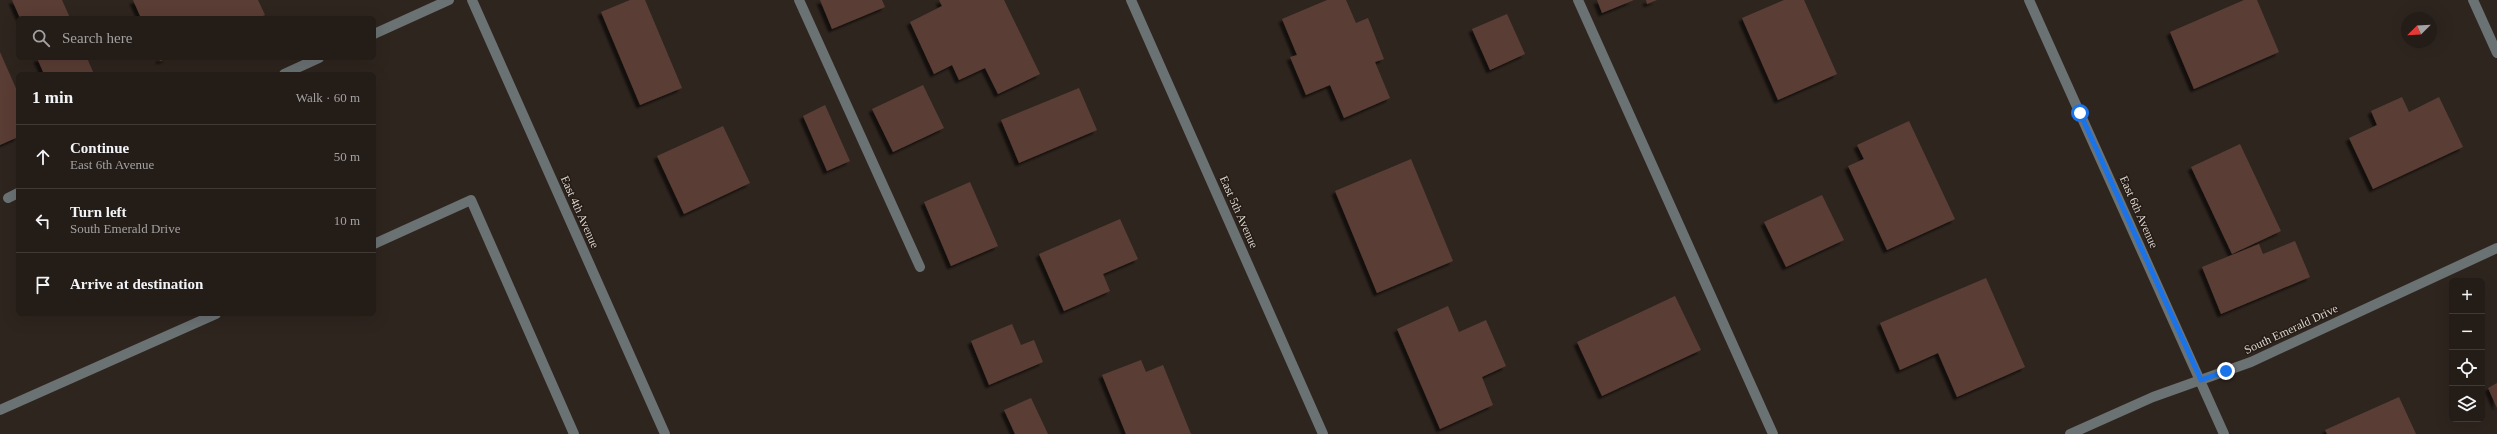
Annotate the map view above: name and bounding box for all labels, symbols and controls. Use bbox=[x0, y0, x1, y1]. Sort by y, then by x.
north arrow bbox=[2401, 12, 2437, 48]
search box bbox=[16, 16, 376, 60]
icon: search bbox=[30, 27, 52, 49]
text: Search here bbox=[62, 30, 132, 46]
text: 1 min bbox=[32, 88, 73, 107]
text: Walk · 60 m bbox=[296, 90, 360, 105]
route start bbox=[2071, 104, 2089, 122]
text: Continue bbox=[70, 140, 129, 156]
icon: ahead bbox=[32, 146, 54, 168]
text: 50 m bbox=[334, 149, 360, 164]
text: East 6th Avenue bbox=[70, 157, 154, 172]
street label: East 4th Avenue bbox=[558, 174, 602, 250]
street label: East 5th Avenue bbox=[1217, 174, 1261, 250]
street label: East 6th Avenue bbox=[2117, 174, 2161, 250]
text: Turn left bbox=[70, 204, 127, 220]
icon: left bbox=[32, 210, 54, 232]
text: 10 m bbox=[334, 213, 360, 228]
text: South Emerald Drive bbox=[70, 221, 180, 236]
icon: arrive bbox=[32, 274, 54, 296]
text: Arrive at destination bbox=[70, 276, 203, 292]
map controls bbox=[2449, 278, 2485, 422]
button: + bbox=[2449, 278, 2485, 314]
street label: South Emerald Drive bbox=[2242, 301, 2340, 357]
button: − bbox=[2449, 314, 2485, 350]
button: locate bbox=[2449, 350, 2485, 386]
route end bbox=[2217, 362, 2235, 380]
button: layers bbox=[2449, 386, 2485, 422]

